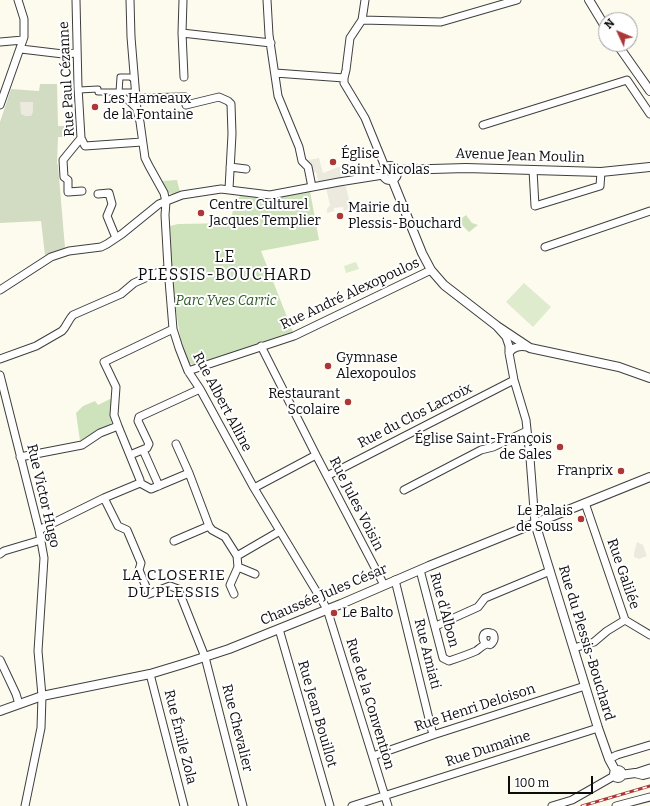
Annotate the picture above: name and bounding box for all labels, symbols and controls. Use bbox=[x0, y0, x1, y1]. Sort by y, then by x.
north arrow bbox=[598, 12, 638, 52]
text: N bbox=[602, 16, 617, 32]
street label: Rue Paul Cézanne bbox=[56, 21, 78, 137]
place label: Les Hameaux de la Fontaine bbox=[103, 91, 193, 124]
marker: Les Hameaux de la Fontaine bbox=[90, 102, 100, 112]
street label: Avenue Jean Moulin bbox=[455, 145, 585, 167]
place label: Église Saint-Nicolas bbox=[341, 146, 430, 178]
marker: Église Saint-Nicolas bbox=[328, 157, 338, 167]
place label: Centre Culturel Jacques Templier bbox=[209, 197, 321, 230]
place label: Mairie du Plessis-Bouchard bbox=[348, 200, 462, 232]
marker: Centre Culturel Jacques Templier bbox=[196, 208, 206, 218]
marker: Mairie du Plessis-Bouchard bbox=[335, 211, 345, 221]
district label: LE PLESSIS-BOUCHARD bbox=[138, 248, 312, 286]
street label: Rue André Alexopoulos bbox=[278, 254, 422, 334]
park label: Parc Yves Carric bbox=[176, 293, 276, 309]
street label: Rue Albert Alline bbox=[189, 349, 255, 455]
place label: Gymnase Alexopoulos bbox=[336, 350, 416, 382]
marker: Gymnase Alexopoulos bbox=[323, 361, 333, 371]
street label: Rue du Clos Lacroix bbox=[355, 380, 475, 452]
place label: Restaurant Scolaire bbox=[268, 386, 340, 418]
marker: Restaurant Scolaire bbox=[343, 397, 353, 407]
place label: Église Saint-François de Sales bbox=[415, 431, 552, 464]
marker: Église Saint-François de Sales bbox=[555, 442, 565, 452]
street label: Rue Victor Hugo bbox=[23, 443, 63, 549]
street label: Rue Jules Voisin bbox=[325, 454, 387, 554]
place label: Franprix bbox=[557, 463, 613, 479]
marker: Franprix bbox=[616, 466, 626, 476]
place label: Le Palais de Souss bbox=[516, 503, 573, 536]
marker: Le Palais de Souss bbox=[576, 514, 586, 524]
street label: Rue Galilée bbox=[603, 537, 643, 611]
street label: Chaussée Jules César bbox=[258, 561, 390, 629]
street label: Rue du Plessis-Bouchard bbox=[554, 563, 618, 723]
district label: LA CLOSERIE DU PLESSIS bbox=[122, 567, 226, 602]
street label: Rue d'Albon bbox=[426, 571, 462, 649]
place label: Le Balto bbox=[342, 605, 393, 621]
marker: Le Balto bbox=[329, 608, 339, 618]
street label: Rue Amiati bbox=[410, 617, 444, 691]
street label: Rue de la Convention bbox=[342, 636, 398, 772]
street label: Rue Jean Bouillot bbox=[294, 659, 340, 769]
street label: Rue Henri Deloison bbox=[412, 681, 538, 735]
street label: Rue Chevalier bbox=[218, 682, 256, 774]
street label: Rue Émile Zola bbox=[160, 688, 200, 786]
street label: Rue Dumaine bbox=[443, 727, 533, 771]
scale bar bbox=[510, 768, 595, 794]
text: 100 m bbox=[515, 776, 549, 790]

